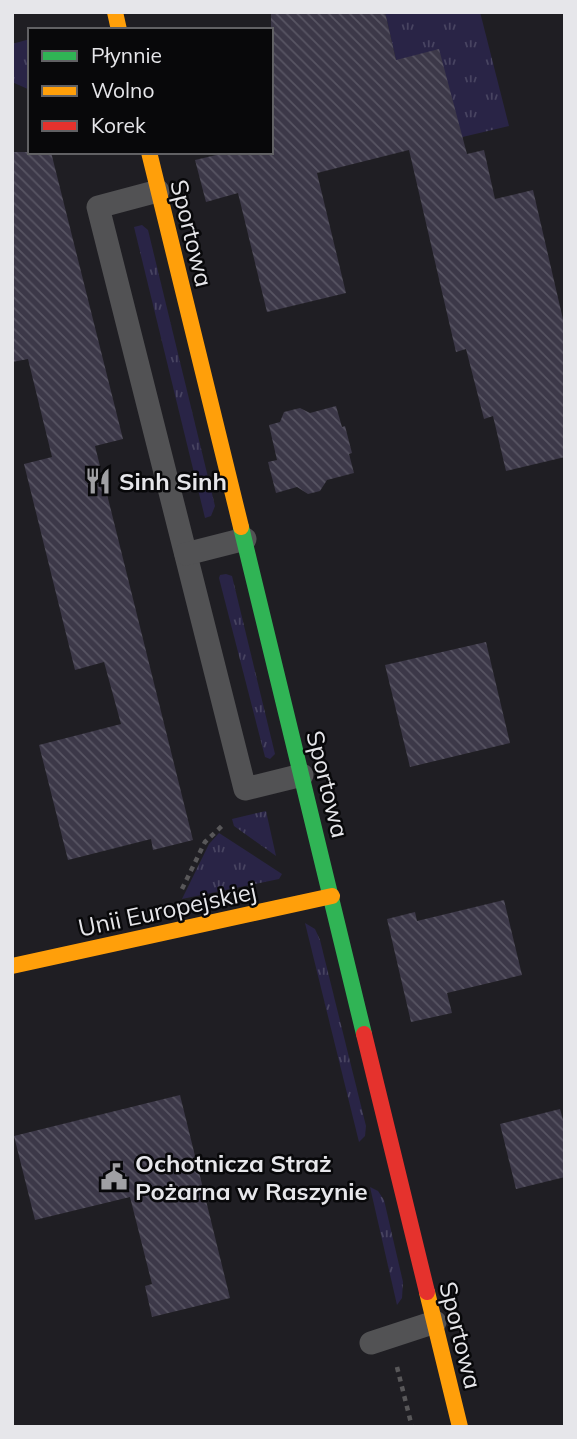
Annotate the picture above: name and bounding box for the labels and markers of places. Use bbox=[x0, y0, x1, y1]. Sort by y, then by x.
restaurant icon: Sinh Sinh bbox=[83, 466, 113, 496]
place label: Sinh Sinh bbox=[119, 466, 227, 496]
place label: Ochotnicza Straż Pożarna w Raszynie bbox=[135, 1148, 368, 1206]
public building icon: Ochotnicza Straż Pożarna w Raszynie bbox=[99, 1162, 129, 1192]

